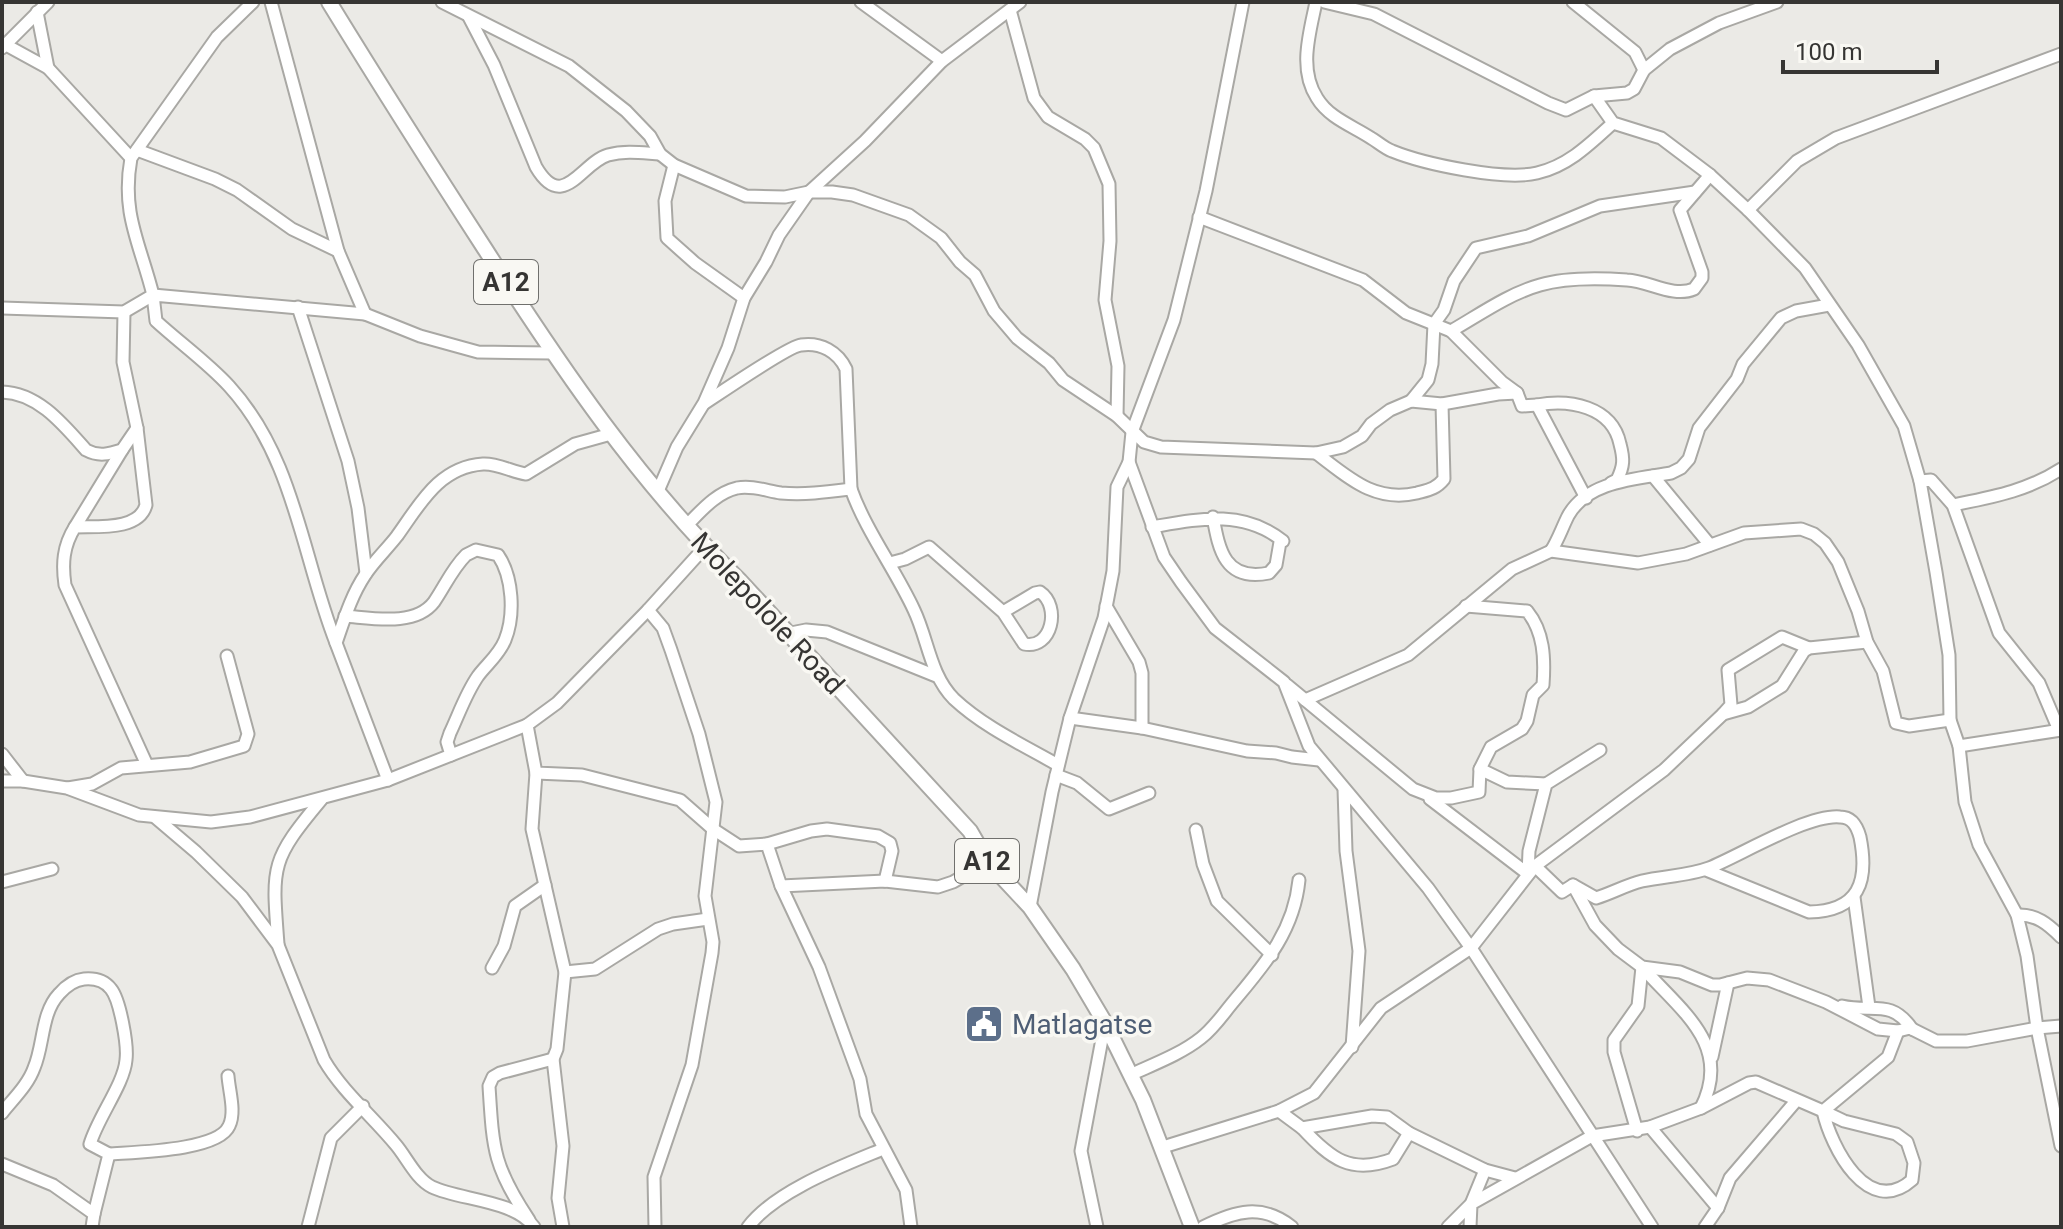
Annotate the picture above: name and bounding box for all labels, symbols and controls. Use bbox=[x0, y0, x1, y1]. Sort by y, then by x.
scale bar bbox=[1783, 24, 1937, 74]
text: 100 m bbox=[1795, 38, 1862, 66]
road number: A12 bbox=[474, 260, 538, 304]
street label: Molepolole Road bbox=[684, 526, 851, 701]
road number: A12 bbox=[955, 839, 1019, 883]
public building icon: Matlagatse bbox=[963, 1003, 1005, 1045]
place label: Matlagatse bbox=[1012, 1008, 1152, 1041]

